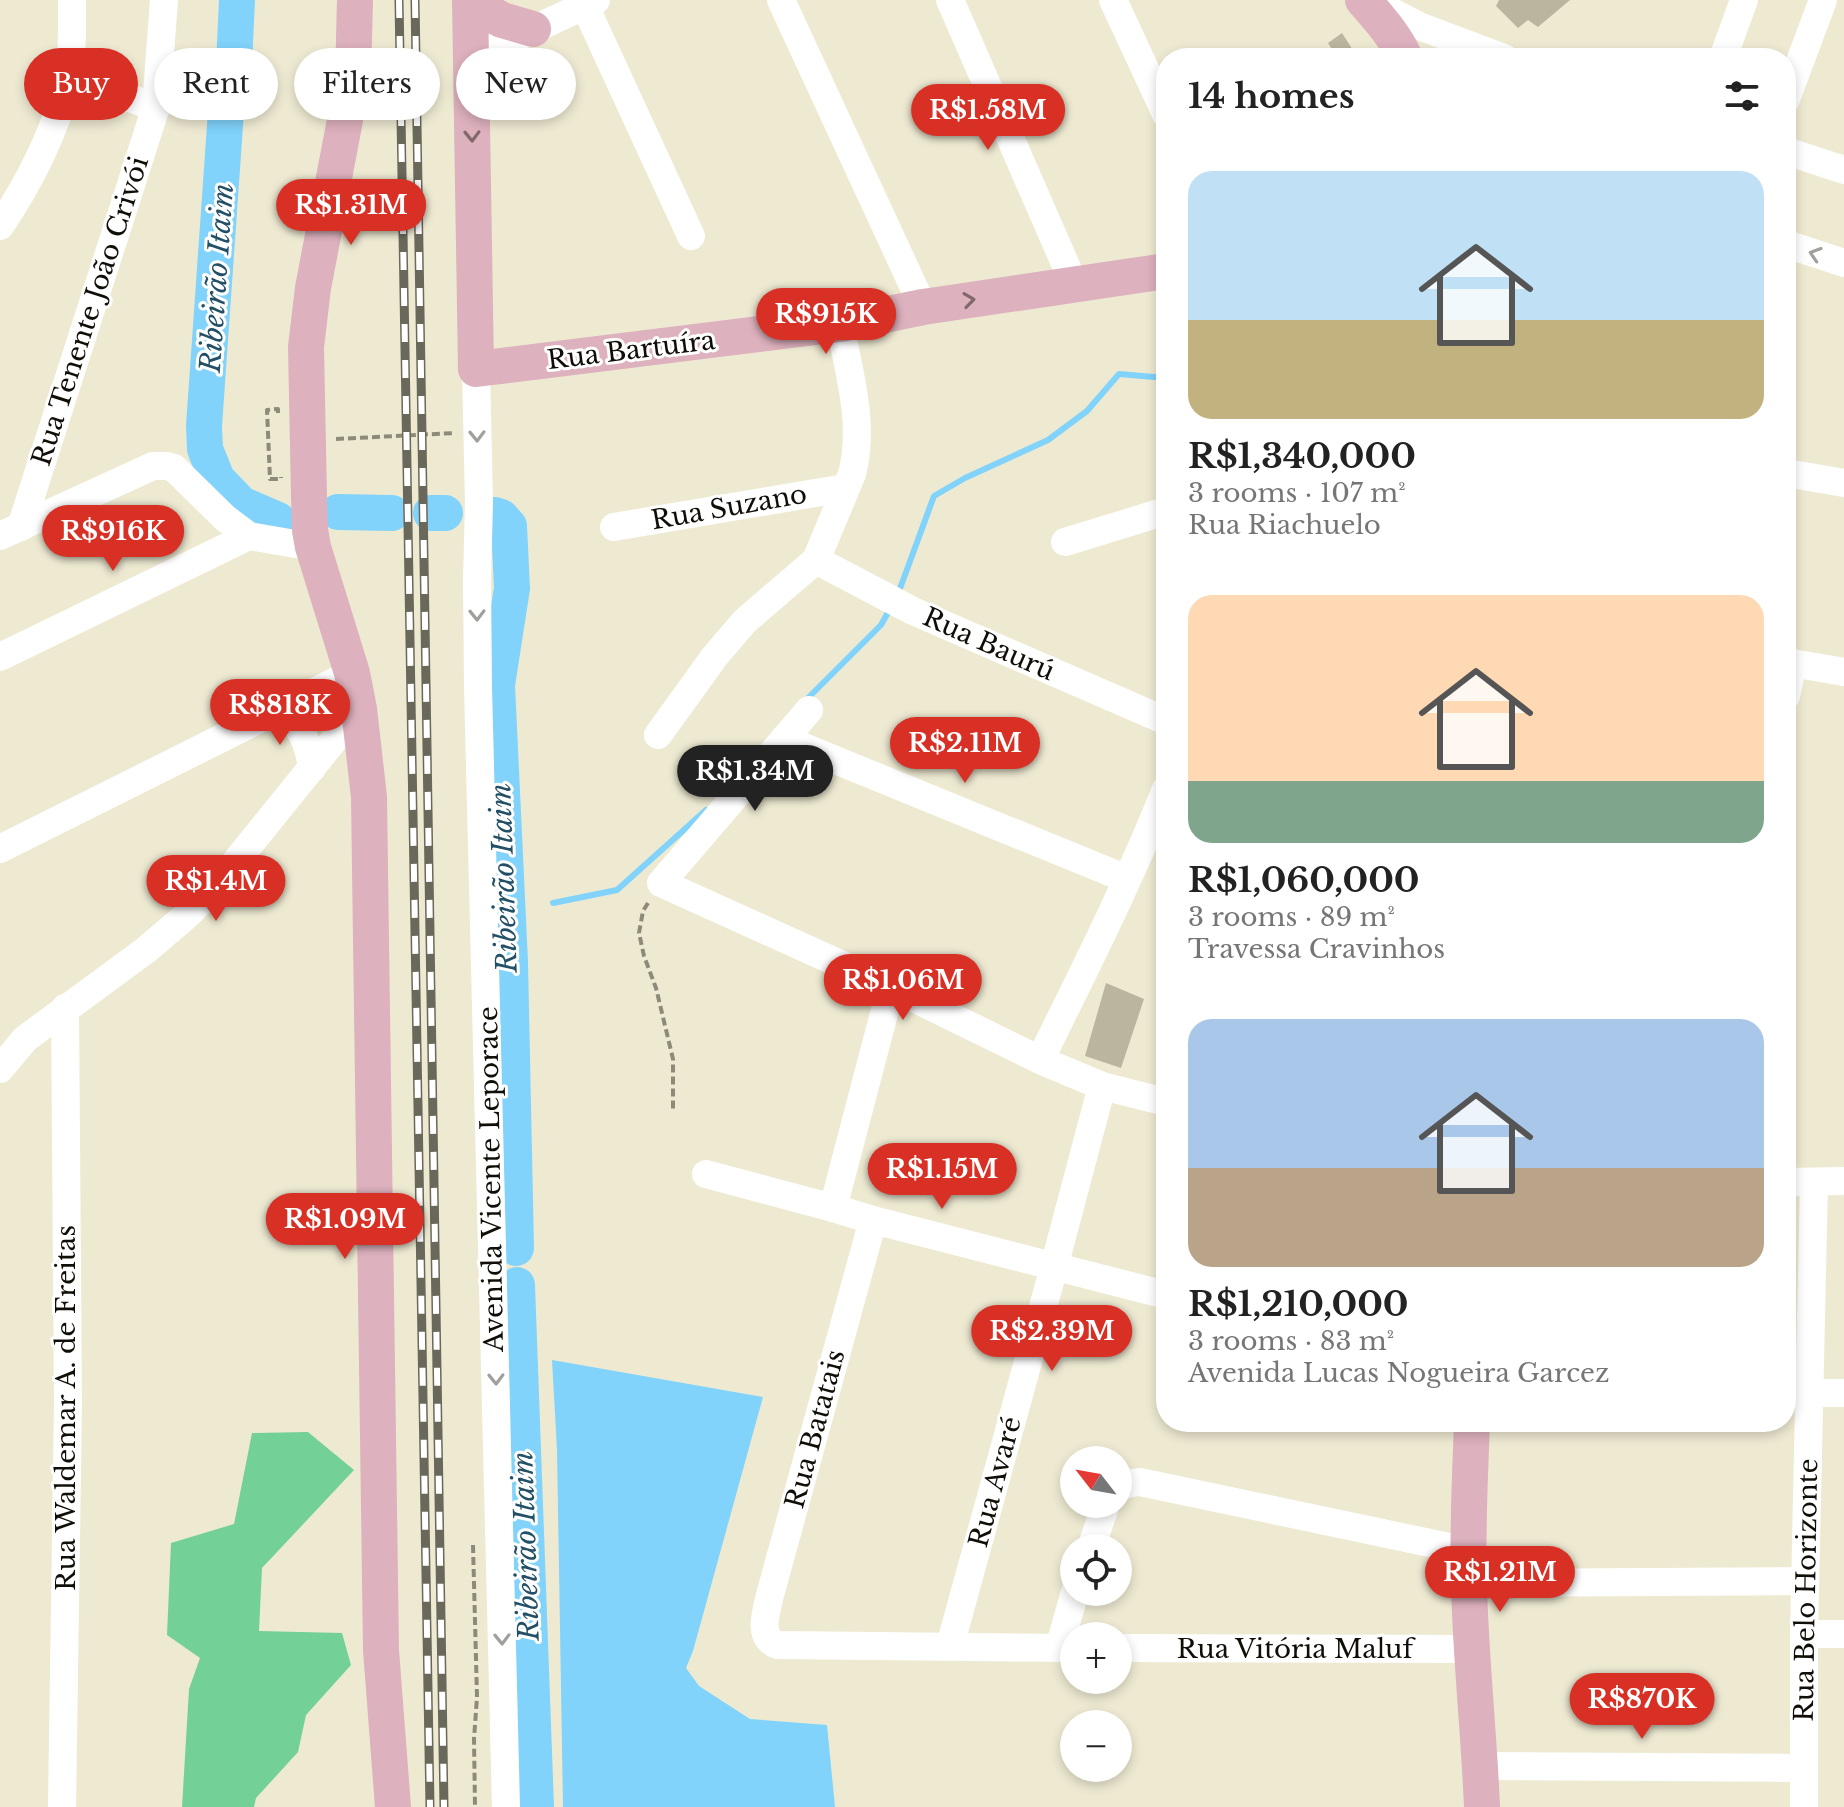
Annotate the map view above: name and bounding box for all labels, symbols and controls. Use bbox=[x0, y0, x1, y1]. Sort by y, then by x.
chip: Buy bbox=[24, 48, 138, 120]
chip: Rent bbox=[154, 48, 278, 120]
chip: Filters bbox=[294, 48, 440, 120]
chip: New bbox=[456, 48, 576, 120]
icon: filters bbox=[1720, 74, 1764, 118]
text: 14 homes bbox=[1188, 75, 1355, 117]
pin: R$1.58M bbox=[914, 84, 1062, 152]
text: R$1.58M bbox=[929, 94, 1047, 126]
one-way arrow bbox=[464, 130, 481, 143]
street label: Rua Tenente João Crivói bbox=[25, 152, 155, 470]
pin: R$1.31M bbox=[277, 179, 425, 247]
water label: Ribeirão Itaim bbox=[193, 182, 241, 375]
text: R$1.31M bbox=[294, 189, 408, 221]
icon: home bbox=[1404, 223, 1548, 367]
one-way arrow bbox=[1809, 247, 1823, 263]
pin: R$915K bbox=[761, 288, 891, 356]
one-way arrow bbox=[962, 292, 976, 309]
text: R$915K bbox=[774, 298, 878, 330]
street label: Rua Bartuíra bbox=[545, 324, 717, 376]
one-way arrow bbox=[468, 430, 486, 443]
text: R$1,340,000 bbox=[1188, 435, 1416, 477]
text: 3 rooms · 107 m² bbox=[1188, 477, 1406, 509]
street label: Rua Suzano bbox=[649, 478, 809, 536]
pin: R$916K bbox=[48, 505, 178, 573]
text: Rua Riachuelo bbox=[1188, 509, 1381, 541]
text: R$916K bbox=[60, 515, 166, 547]
street label: Rua Baurú bbox=[918, 601, 1060, 687]
one-way arrow bbox=[469, 609, 486, 622]
icon: home bbox=[1404, 647, 1548, 791]
pin: R$818K bbox=[215, 679, 345, 747]
text: R$818K bbox=[228, 689, 332, 721]
pin: R$2.11M bbox=[891, 717, 1039, 785]
text: R$2.11M bbox=[908, 727, 1022, 759]
pin: R$1.34M bbox=[681, 745, 829, 813]
text: R$1.34M bbox=[695, 755, 815, 787]
water label: Ribeirão Itaim bbox=[483, 783, 525, 974]
pin: R$1.4M bbox=[151, 855, 281, 923]
text: R$1,060,000 bbox=[1188, 859, 1419, 901]
text: R$1.4M bbox=[164, 865, 268, 897]
text: 3 rooms · 89 m² bbox=[1188, 901, 1395, 933]
text: Travessa Cravinhos bbox=[1188, 933, 1445, 965]
pin: R$1.06M bbox=[829, 954, 977, 1022]
text: R$1.06M bbox=[842, 964, 964, 996]
street label: Avenida Vicente Leporace bbox=[472, 1006, 510, 1353]
icon: home bbox=[1404, 1071, 1548, 1215]
pin: R$1.15M bbox=[868, 1143, 1016, 1211]
text: R$1.15M bbox=[886, 1153, 998, 1185]
pin: R$1.09M bbox=[271, 1193, 419, 1261]
text: R$1.09M bbox=[284, 1203, 406, 1235]
street label: Rua Waldemar A. de Freitas bbox=[50, 1225, 82, 1591]
text: R$1,210,000 bbox=[1188, 1283, 1409, 1325]
pin: R$2.39M bbox=[978, 1305, 1126, 1373]
text: R$2.39M bbox=[989, 1315, 1115, 1347]
text: 3 rooms · 83 m² bbox=[1188, 1325, 1394, 1357]
street label: Rua Batatais bbox=[778, 1346, 852, 1512]
text: Avenida Lucas Nogueira Garcez bbox=[1188, 1357, 1609, 1389]
one-way arrow bbox=[487, 1373, 504, 1386]
street label: Rua Avaré bbox=[962, 1413, 1028, 1551]
north arrow bbox=[1060, 1446, 1132, 1518]
map controls bbox=[1060, 1446, 1132, 1782]
water label: Ribeirão Itaim bbox=[505, 1451, 547, 1642]
street label: Rua Belo Horizonte bbox=[1788, 1458, 1824, 1722]
button: locate bbox=[1060, 1534, 1132, 1606]
pin: R$1.21M bbox=[1426, 1546, 1574, 1614]
text: R$1.21M bbox=[1443, 1556, 1557, 1588]
button: + bbox=[1060, 1622, 1132, 1694]
one-way arrow bbox=[493, 1633, 511, 1646]
street label: Rua Vitória Maluf bbox=[1177, 1633, 1417, 1665]
pin: R$870K bbox=[1577, 1673, 1707, 1741]
text: R$870K bbox=[1588, 1683, 1696, 1715]
button: − bbox=[1060, 1710, 1132, 1782]

